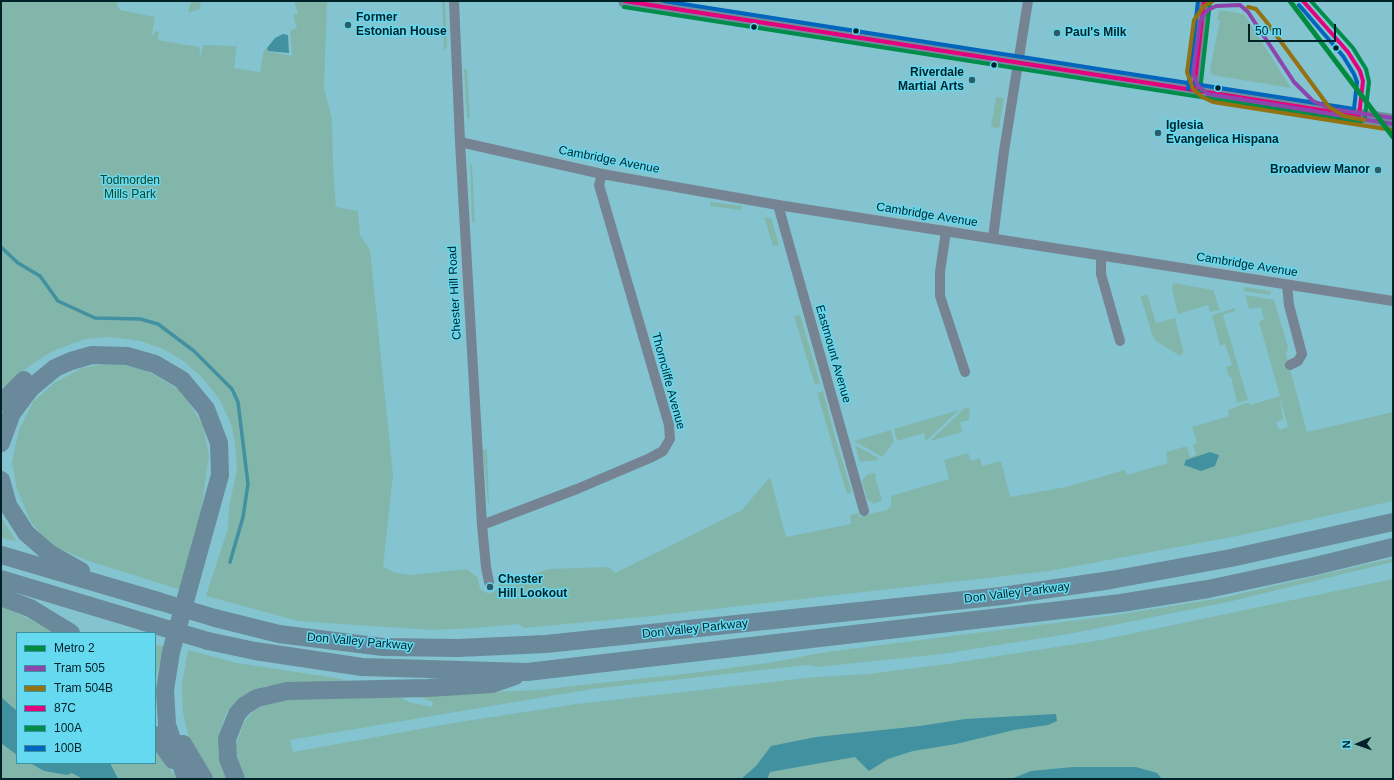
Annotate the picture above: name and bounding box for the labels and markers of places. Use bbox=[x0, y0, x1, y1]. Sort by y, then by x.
place label: Former Estonian House bbox=[356, 11, 447, 39]
marker: Former Estonian House bbox=[343, 20, 353, 30]
unlabelled marker bbox=[749, 22, 759, 32]
unlabelled marker bbox=[851, 26, 861, 36]
place label: Paul's Milk bbox=[1065, 26, 1127, 40]
marker: Paul's Milk bbox=[1052, 28, 1062, 38]
unlabelled marker bbox=[1331, 43, 1341, 53]
unlabelled marker bbox=[989, 60, 999, 70]
place label: Riverdale Martial Arts bbox=[898, 66, 964, 94]
marker: Riverdale Martial Arts bbox=[967, 75, 977, 85]
unlabelled marker bbox=[1213, 83, 1223, 93]
place label: Iglesia Evangelica Hispana bbox=[1166, 119, 1279, 147]
marker: Iglesia Evangelica Hispana bbox=[1153, 128, 1163, 138]
place label: Broadview Manor bbox=[1270, 163, 1370, 177]
marker: Broadview Manor bbox=[1373, 165, 1383, 175]
place label: Chester Hill Lookout bbox=[498, 573, 567, 601]
marker: Chester Hill Lookout bbox=[485, 582, 495, 592]

